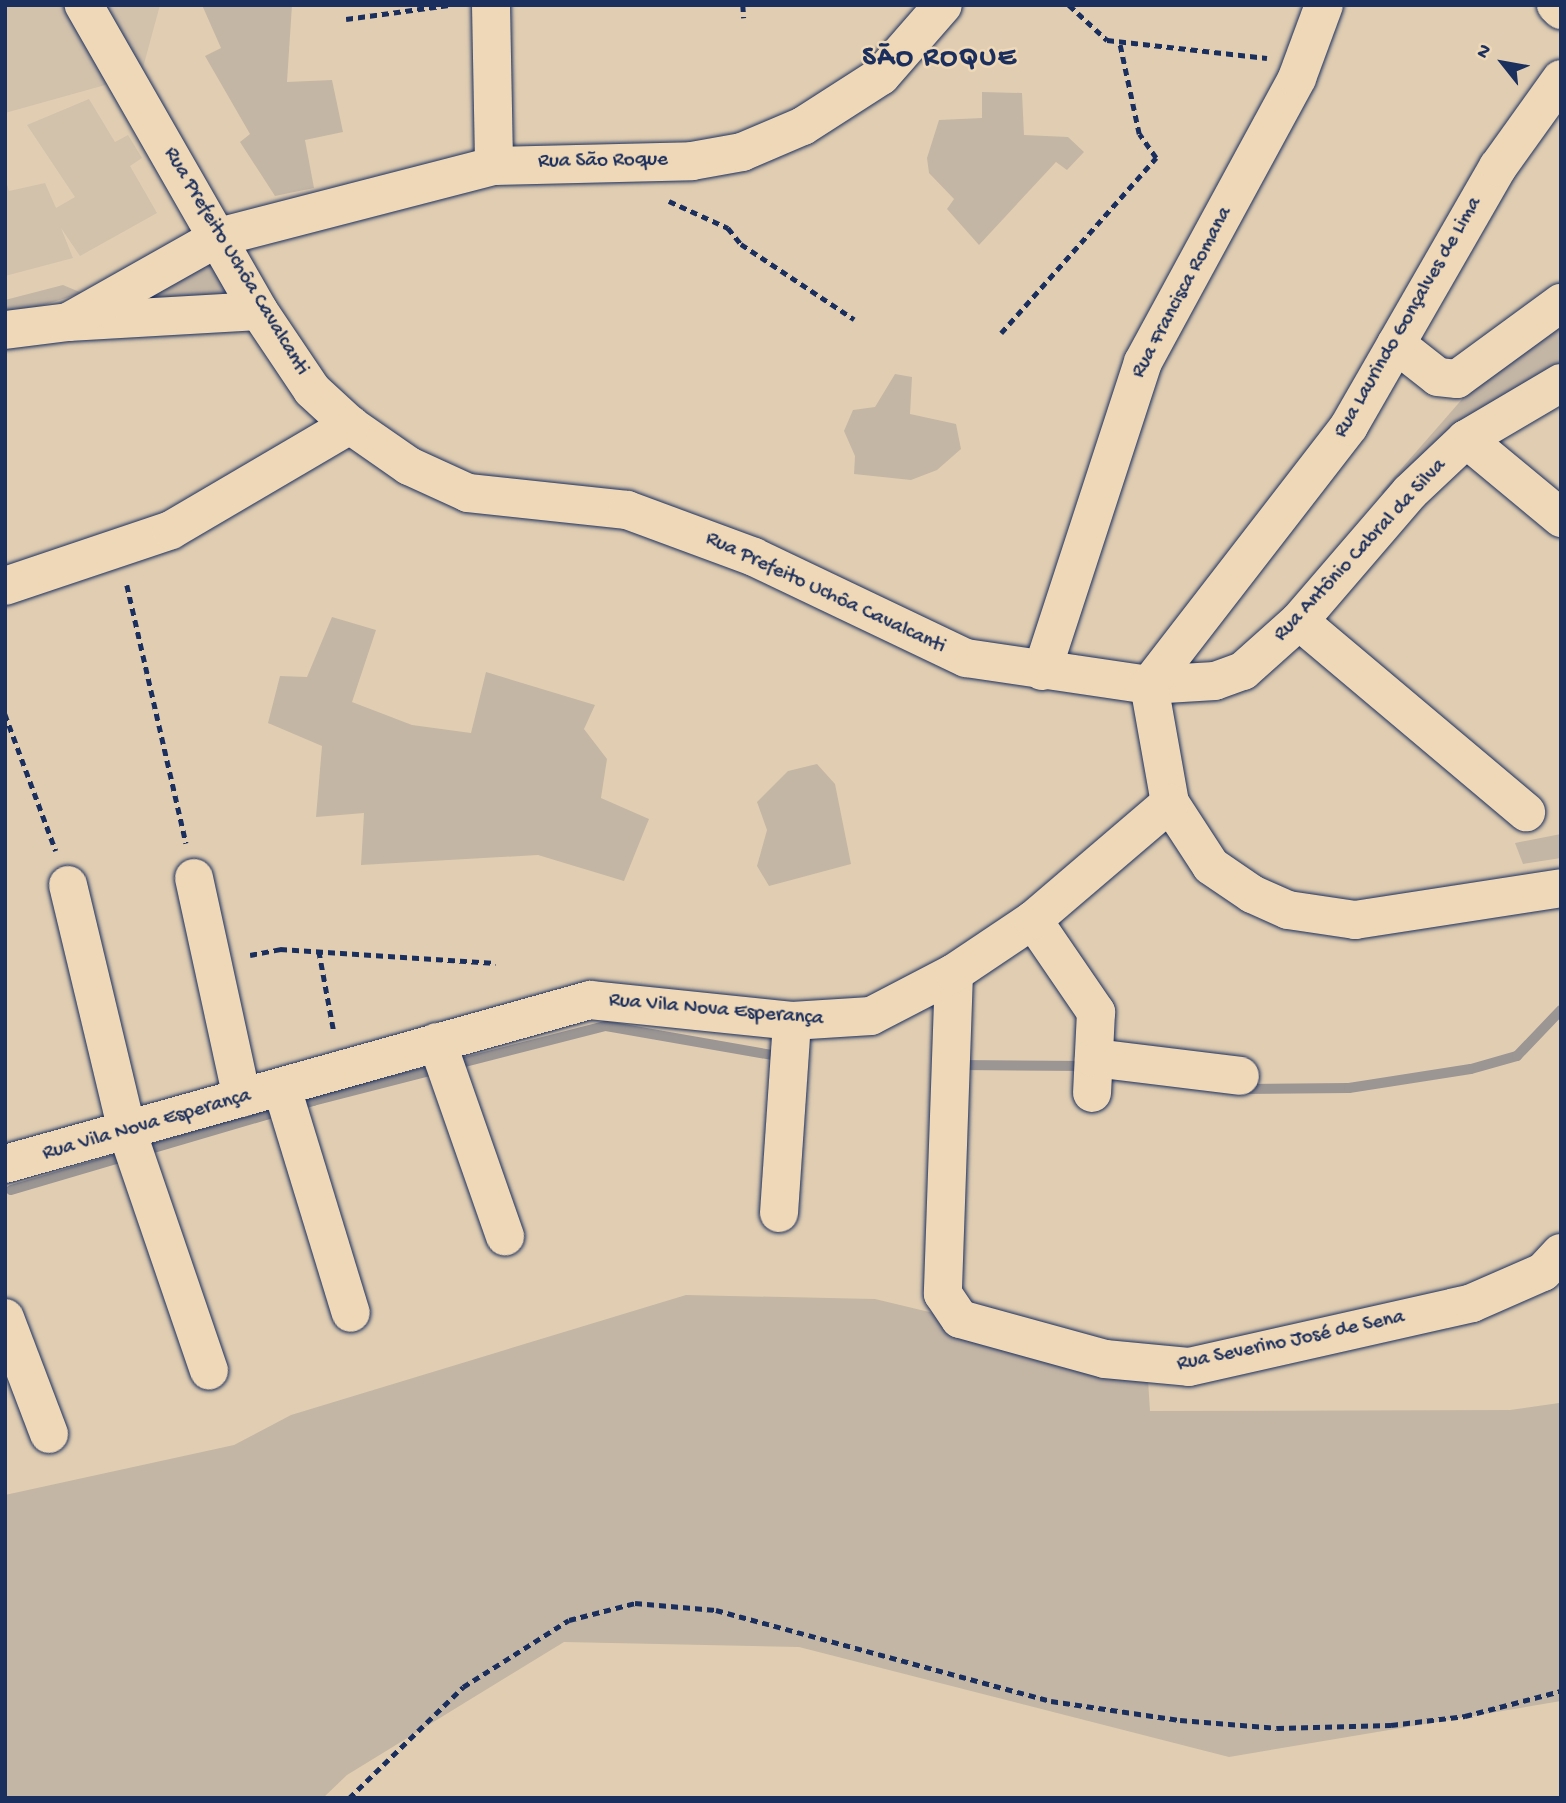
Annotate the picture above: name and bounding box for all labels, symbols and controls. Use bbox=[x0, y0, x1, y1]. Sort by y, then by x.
north arrow bbox=[1468, 28, 1538, 98]
text: N bbox=[1472, 41, 1498, 63]
district label: SÃO ROQUE bbox=[864, 42, 1016, 76]
street label: Rua Prefeito Uchôa Cavalcanti bbox=[157, 143, 313, 381]
street label: Rua São Roque bbox=[538, 148, 668, 176]
street label: Rua Laurindo Gonçalves de Lima bbox=[1330, 193, 1488, 443]
street label: Rua Francisca Romana bbox=[1127, 203, 1239, 383]
street label: Rua Antônio Cabral da Silva bbox=[1269, 454, 1453, 648]
street label: Rua Prefeito Uchôa Cavalcanti bbox=[701, 527, 949, 661]
street label: Rua Vila Nova Esperança bbox=[608, 989, 824, 1033]
street label: Rua Vila Nova Esperança bbox=[40, 1084, 254, 1168]
street label: Rua Severino José de Sena bbox=[1175, 1306, 1407, 1378]

